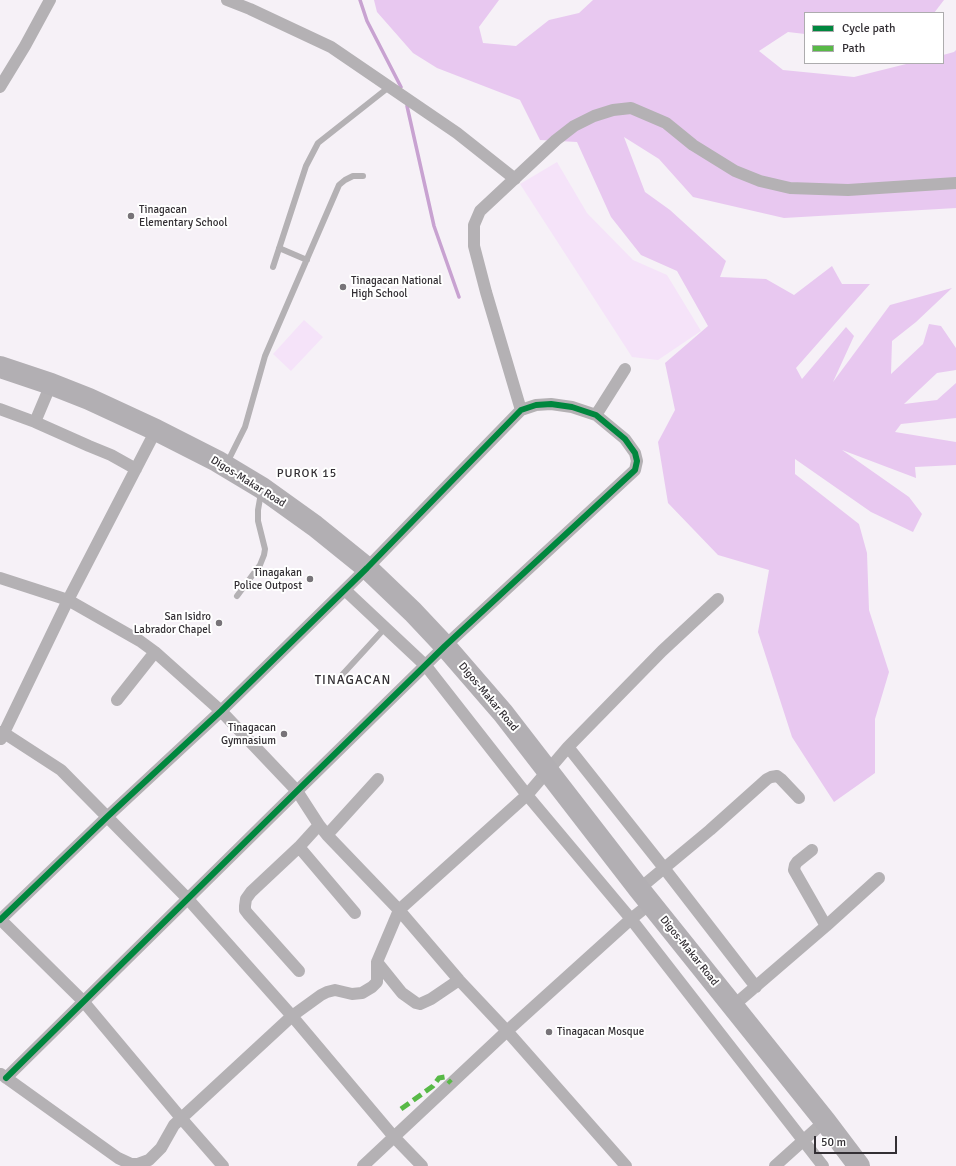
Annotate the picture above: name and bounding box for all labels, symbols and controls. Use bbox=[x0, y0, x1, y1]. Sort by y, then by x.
legend bbox=[804, 12, 944, 64]
text: Cycle path bbox=[842, 21, 895, 36]
text: Path bbox=[842, 41, 865, 56]
place label: Tinagacan Elementary School bbox=[139, 203, 227, 229]
marker: Tinagacan Elementary School bbox=[126, 211, 136, 221]
place label: Tinagacan National High School bbox=[351, 274, 442, 300]
marker: Tinagacan National High School bbox=[338, 282, 348, 292]
street label: Digos-Makar Road bbox=[208, 454, 288, 510]
district label: PUROK 15 bbox=[277, 467, 337, 481]
place label: Tinagakan Police Outpost bbox=[234, 566, 302, 592]
marker: Tinagakan Police Outpost bbox=[305, 574, 315, 584]
place label: San Isidro Labrador Chapel bbox=[134, 610, 211, 636]
marker: San Isidro Labrador Chapel bbox=[214, 618, 224, 628]
street label: Digos-Makar Road bbox=[455, 660, 521, 734]
district label: TINAGACAN bbox=[315, 673, 391, 689]
place label: Tinagacan Gymnasium bbox=[221, 721, 276, 747]
marker: Tinagacan Gymnasium bbox=[279, 729, 289, 739]
street label: Digos-Makar Road bbox=[657, 913, 721, 989]
place label: Tinagacan Mosque bbox=[557, 1025, 644, 1039]
marker: Tinagacan Mosque bbox=[544, 1027, 554, 1037]
scale bar bbox=[816, 1128, 899, 1154]
text: 50 m bbox=[821, 1135, 846, 1150]

